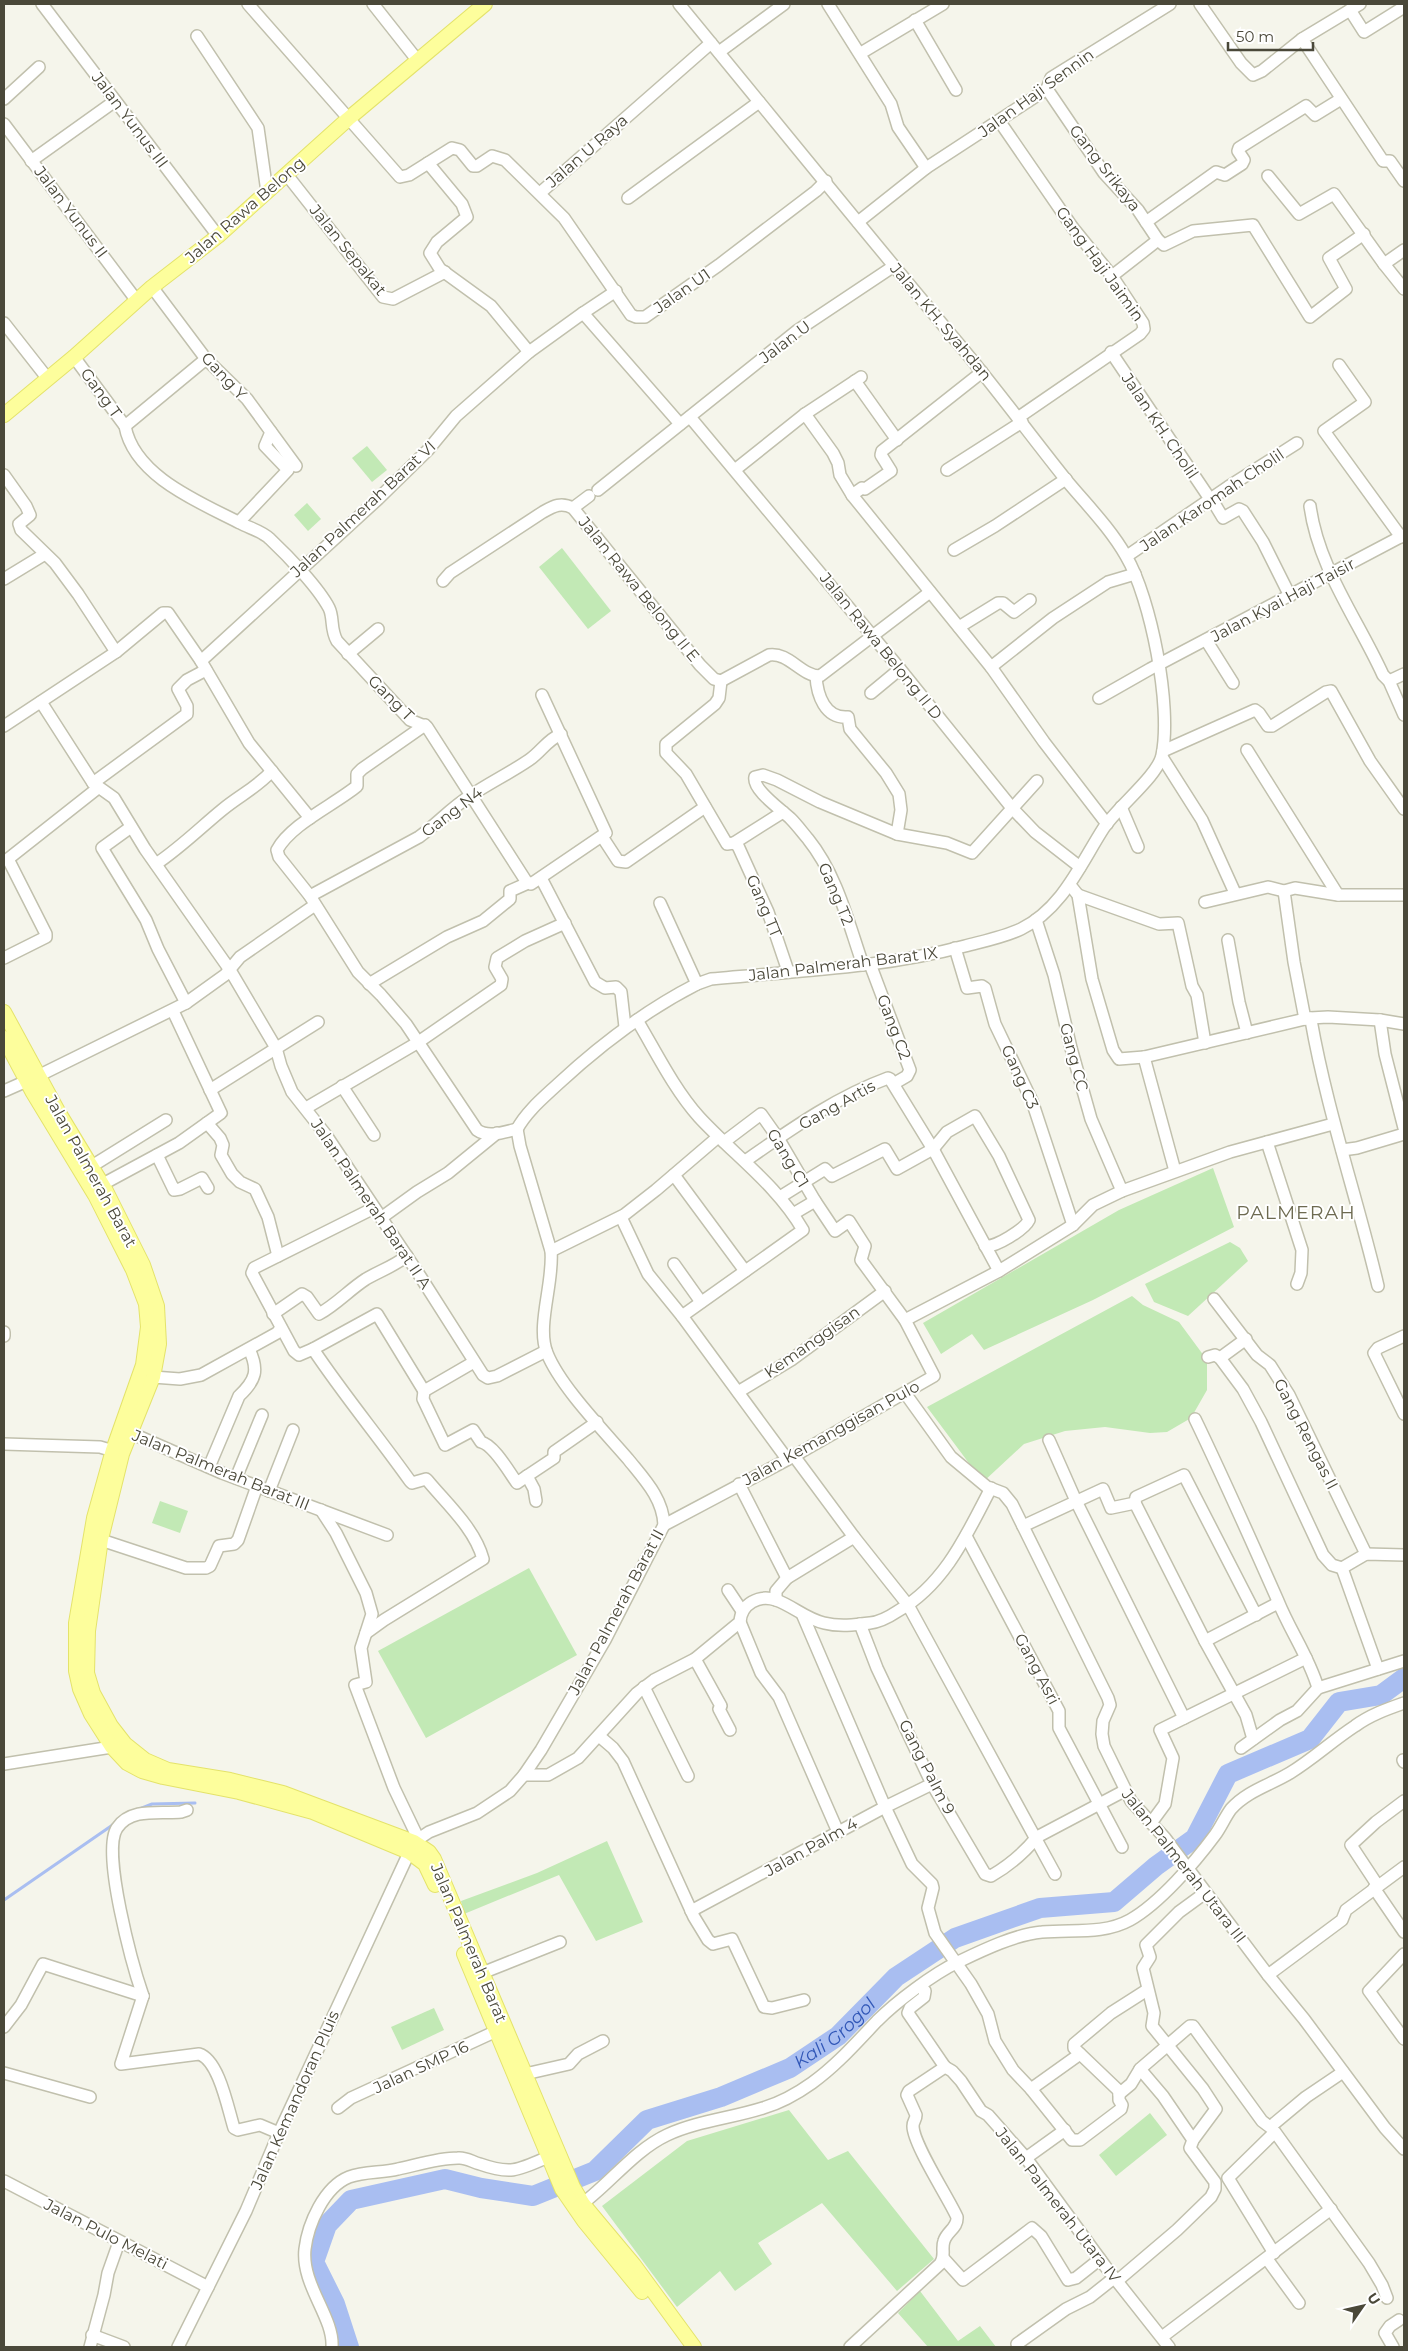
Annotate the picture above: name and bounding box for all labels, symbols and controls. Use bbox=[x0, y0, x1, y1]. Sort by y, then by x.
scale bar bbox=[1228, 20, 1313, 52]
text: 50 m bbox=[1236, 27, 1274, 46]
street label: Jalan Haji Sennin bbox=[974, 45, 1097, 142]
street label: Jalan Yunus III bbox=[87, 68, 172, 171]
street label: Jalan U Raya bbox=[542, 111, 632, 192]
street label: Gang Srikaya bbox=[1065, 121, 1145, 215]
street label: Jalan Rawa Belong bbox=[181, 153, 309, 268]
street label: Jalan Yunus II bbox=[30, 162, 112, 262]
street label: Jalan Sepakat bbox=[305, 200, 391, 300]
street label: Gang Haji Jaimin bbox=[1052, 203, 1148, 325]
street label: Jalan KH. Syahdan bbox=[886, 259, 996, 385]
street label: Jalan U1 bbox=[649, 265, 714, 318]
street label: Jalan U bbox=[755, 317, 814, 368]
street label: Gang Y bbox=[197, 348, 251, 404]
street label: Gang T bbox=[77, 364, 126, 422]
street label: Jalan KH. Cholil bbox=[1117, 369, 1202, 482]
street label: Jalan Palmerah Barat VI bbox=[286, 437, 439, 582]
street label: Jalan Karomah Cholil bbox=[1136, 445, 1288, 556]
street label: Jalan Rawa Belong II E bbox=[574, 512, 703, 665]
street label: Jalan Kyai Haji Taisir bbox=[1207, 554, 1358, 646]
street label: Jalan Rawa Belong II D bbox=[815, 568, 946, 723]
street label: Gang T bbox=[364, 671, 418, 725]
street label: Gang N4 bbox=[418, 783, 487, 841]
street label: Gang T2 bbox=[814, 860, 858, 928]
street label: Gang TT bbox=[742, 872, 786, 941]
street label: Jalan Palmerah Barat IX bbox=[746, 943, 939, 985]
street label: Gang C2 bbox=[873, 992, 915, 1062]
street label: Gang CC bbox=[1056, 1021, 1092, 1093]
street label: Gang C3 bbox=[997, 1042, 1043, 1112]
street label: Gang Artis bbox=[795, 1076, 879, 1134]
street label: Jalan Palmerah Barat bbox=[41, 1091, 141, 1251]
street label: Jalan Palmerah Barat II A bbox=[306, 1115, 435, 1293]
street label: Gang C1 bbox=[763, 1125, 813, 1191]
district label: PALMERAH bbox=[1236, 1201, 1356, 1224]
street label: Kemanggisan bbox=[761, 1302, 863, 1382]
street label: Gang Rengas II bbox=[1270, 1375, 1342, 1493]
street label: Jalan Kemanggisan Pulo bbox=[738, 1376, 923, 1490]
street label: Jalan Palmerah Barat III bbox=[128, 1425, 313, 1514]
street label: Jalan Palmerah Barat II bbox=[564, 1526, 668, 1699]
street label: Gang Asri bbox=[1010, 1630, 1064, 1708]
street label: Gang Palm 9 bbox=[895, 1716, 959, 1818]
street label: Jalan Palmerah Utara III bbox=[1117, 1784, 1250, 1947]
street label: Jalan Palm 4 bbox=[760, 1814, 861, 1881]
street label: Jalan Palmerah Barat bbox=[426, 1860, 511, 2026]
water label: Kali Grogol bbox=[790, 1993, 880, 2073]
street label: Jalan Kemandoran Pluis bbox=[246, 2007, 343, 2193]
street label: Jalan SMP 16 bbox=[370, 2037, 472, 2098]
street label: Jalan Palmerah Utara IV bbox=[991, 2123, 1125, 2287]
street label: Jalan Pulo Melati bbox=[40, 2194, 171, 2273]
north arrow bbox=[1338, 2281, 1388, 2331]
text: U bbox=[1363, 2289, 1384, 2308]

